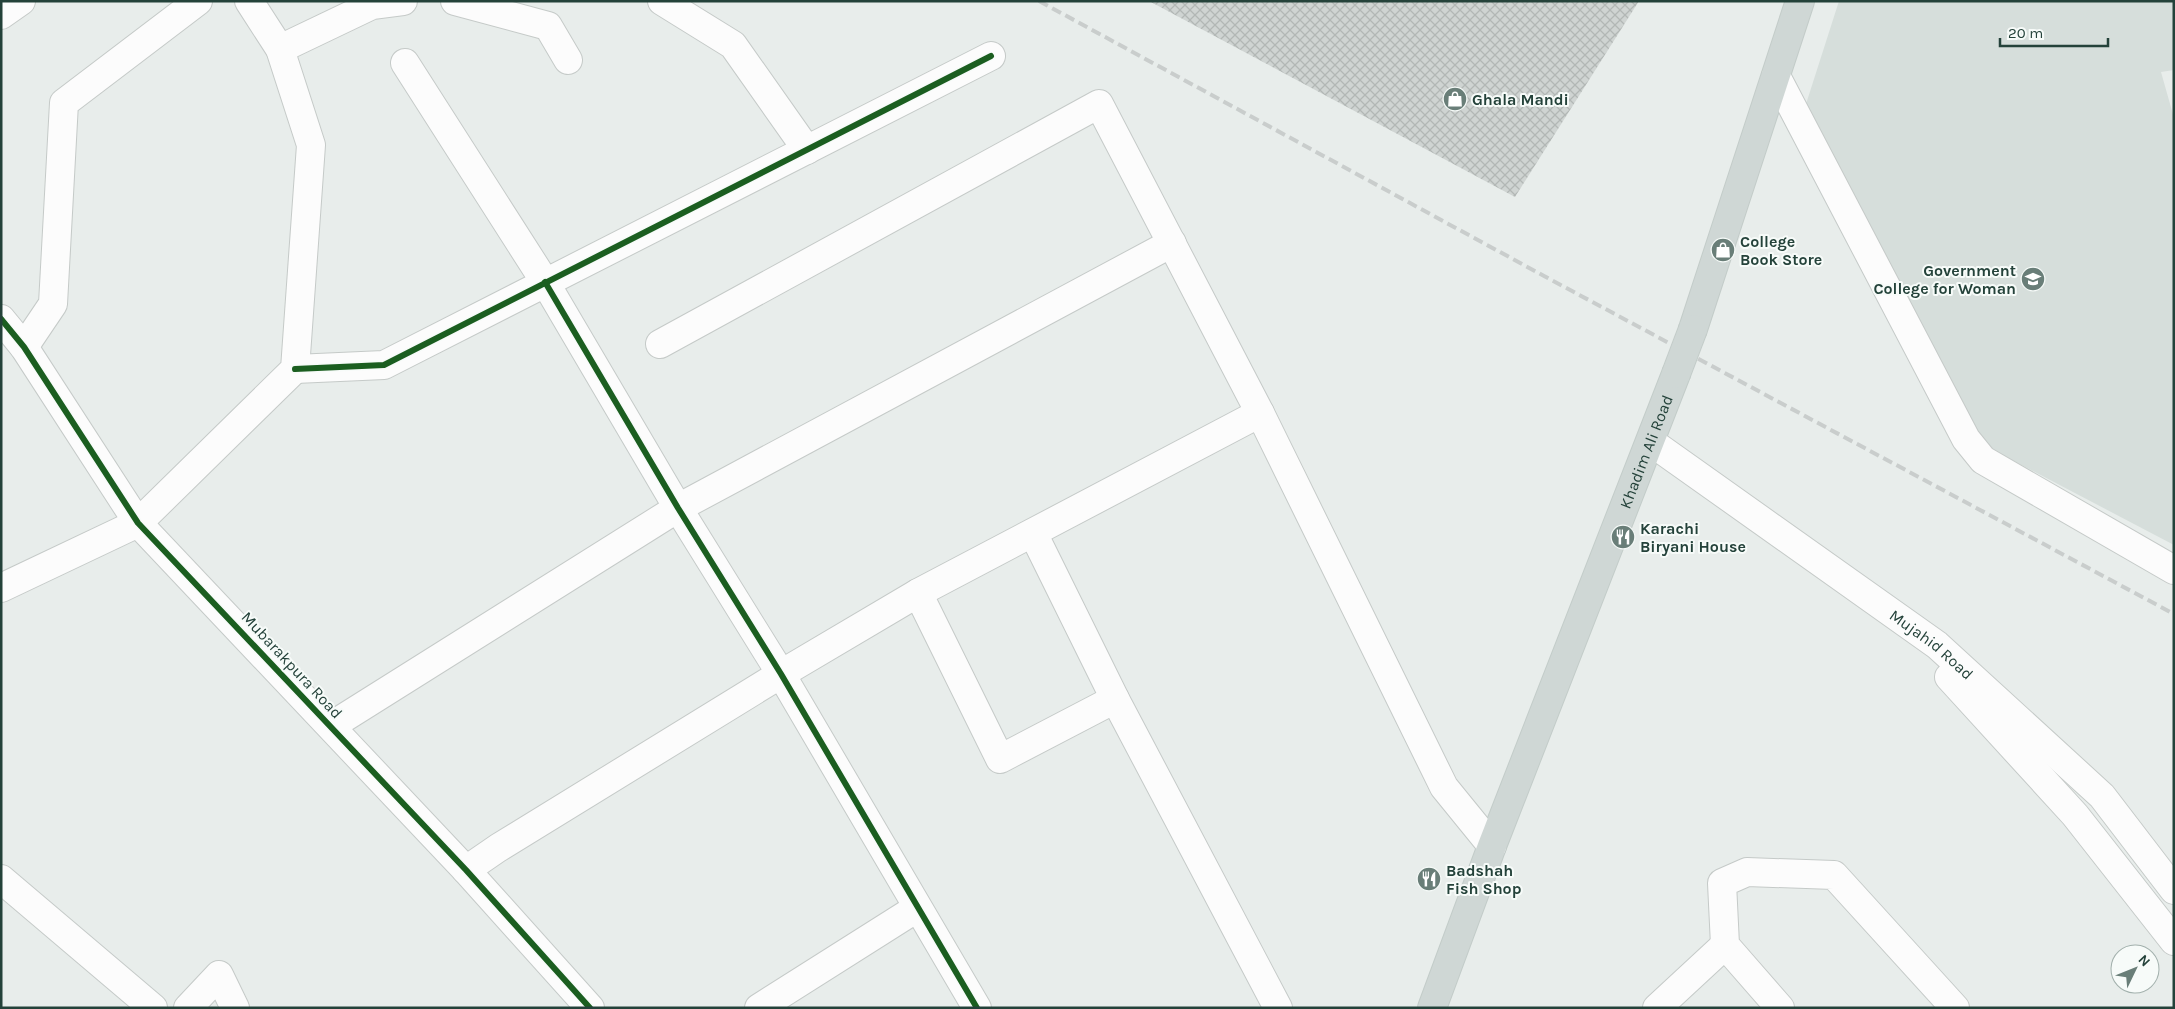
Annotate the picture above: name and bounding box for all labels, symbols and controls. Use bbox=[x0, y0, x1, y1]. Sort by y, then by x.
scale bar bbox=[2000, 15, 2108, 47]
text: 20 m bbox=[2008, 24, 2043, 42]
shop icon: Ghala Mandi bbox=[1442, 86, 1468, 112]
place label: Ghala Mandi bbox=[1472, 90, 1569, 109]
place label: College Book Store bbox=[1740, 232, 1822, 269]
shop icon: College Book Store bbox=[1710, 237, 1736, 263]
place label: Government College for Woman bbox=[1873, 261, 2016, 298]
school or university icon: Government College for Woman bbox=[2020, 266, 2046, 292]
street label: Khadim Ali Road bbox=[1615, 392, 1676, 511]
place label: Karachi Biryani House bbox=[1640, 519, 1746, 556]
restaurant icon: Karachi Biryani House bbox=[1610, 524, 1636, 550]
street label: Mujahid Road bbox=[1886, 605, 1977, 683]
street label: Mubarakpura Road bbox=[238, 608, 346, 722]
place label: Badshah Fish Shop bbox=[1446, 861, 1522, 898]
restaurant icon: Badshah Fish Shop bbox=[1416, 866, 1442, 892]
north arrow bbox=[2110, 944, 2160, 994]
text: N bbox=[2134, 951, 2154, 970]

